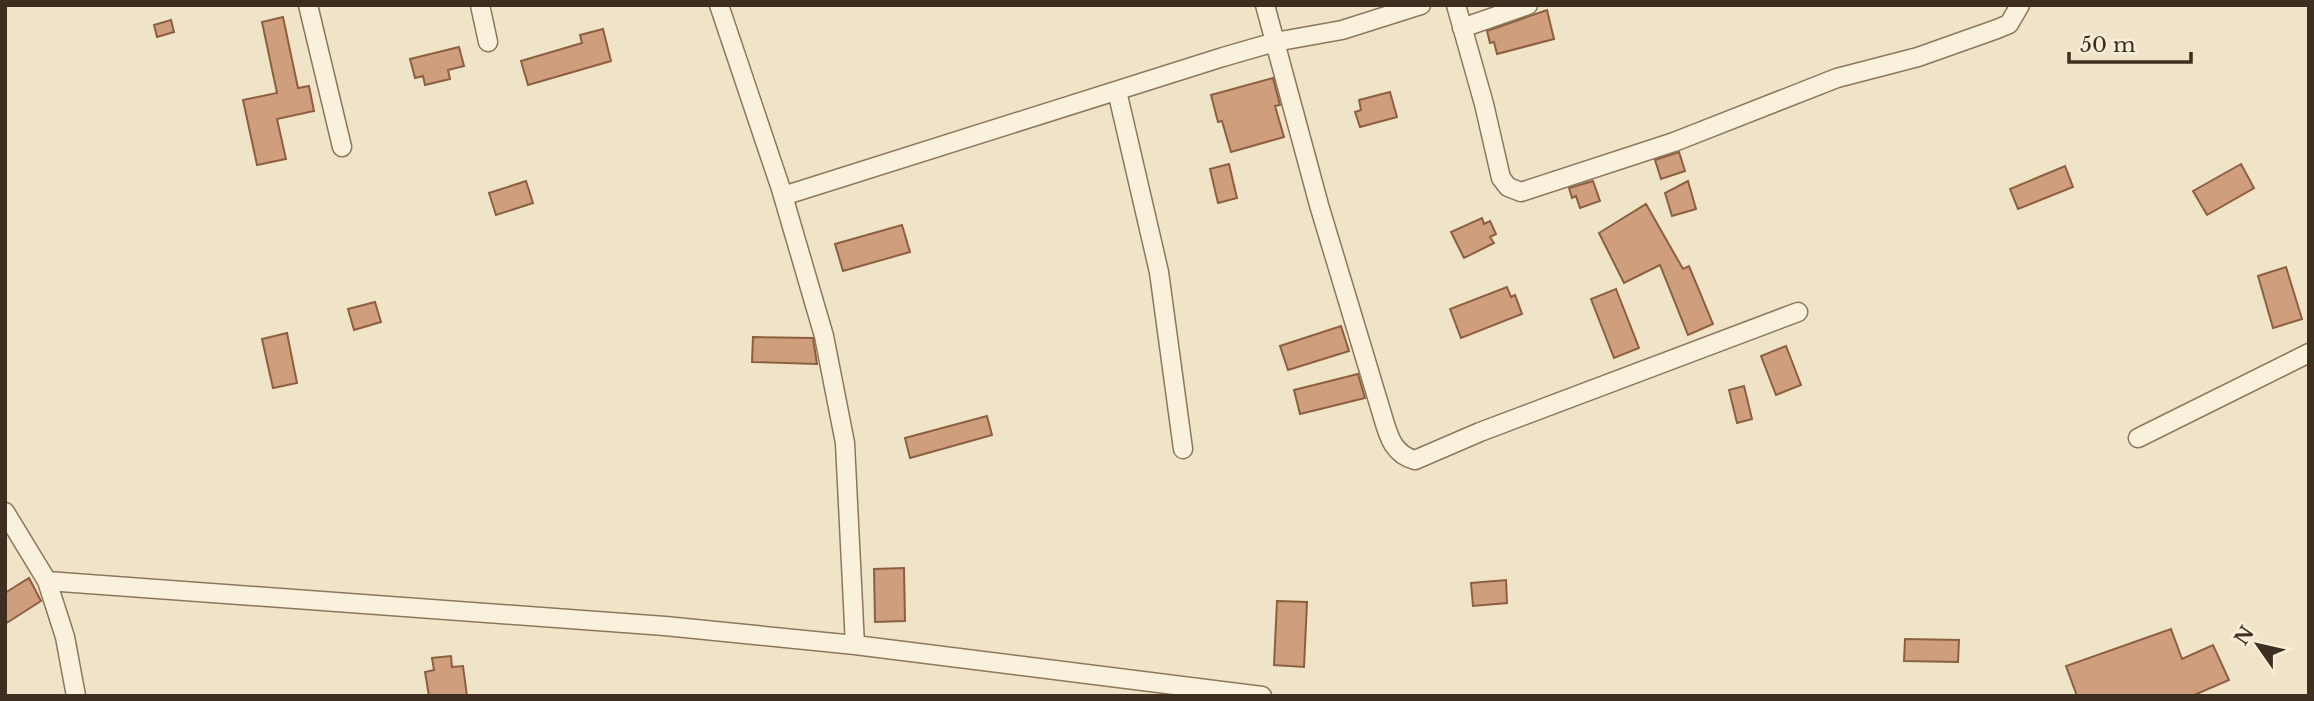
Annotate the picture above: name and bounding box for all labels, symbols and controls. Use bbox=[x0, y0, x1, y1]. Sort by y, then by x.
scale bar bbox=[2069, 21, 2192, 65]
text: 50 m bbox=[2080, 32, 2136, 58]
north arrow bbox=[2223, 610, 2293, 680]
text: N bbox=[2230, 622, 2259, 650]

